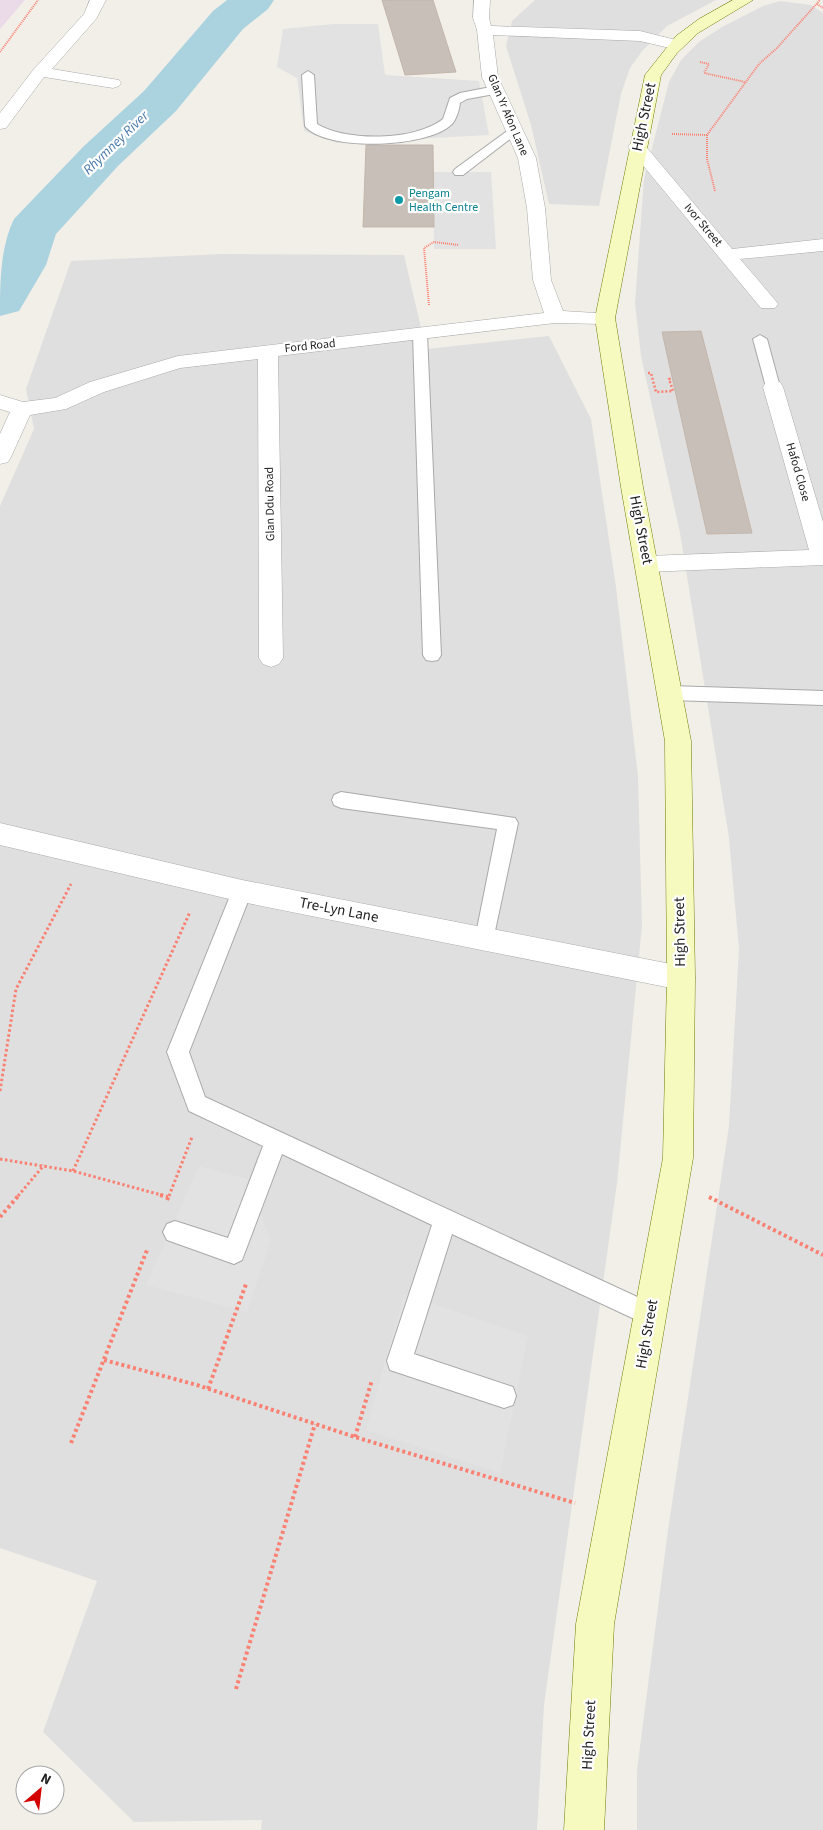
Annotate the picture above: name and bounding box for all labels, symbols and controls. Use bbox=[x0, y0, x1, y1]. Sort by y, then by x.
street label: Glan Yr Afon Lane bbox=[483, 72, 533, 158]
street label: High Street bbox=[626, 81, 662, 153]
water label: Rhymney River bbox=[79, 106, 154, 179]
place label: Pengam Health Centre bbox=[409, 185, 478, 216]
marker: Pengam Health Centre bbox=[393, 194, 405, 206]
street label: Ivor Street bbox=[680, 200, 726, 250]
street label: Ford Road bbox=[284, 335, 336, 357]
street label: Hafod Close bbox=[782, 441, 814, 503]
street label: Glan Ddu Road bbox=[261, 467, 279, 541]
street label: High Street bbox=[624, 494, 658, 566]
street label: Tre-Lyn Lane bbox=[298, 892, 380, 928]
street label: High Street bbox=[669, 897, 691, 967]
street label: High Street bbox=[631, 1298, 663, 1370]
street label: High Street bbox=[577, 1700, 601, 1770]
north arrow bbox=[15, 1765, 65, 1815]
text: N bbox=[37, 1768, 54, 1790]

